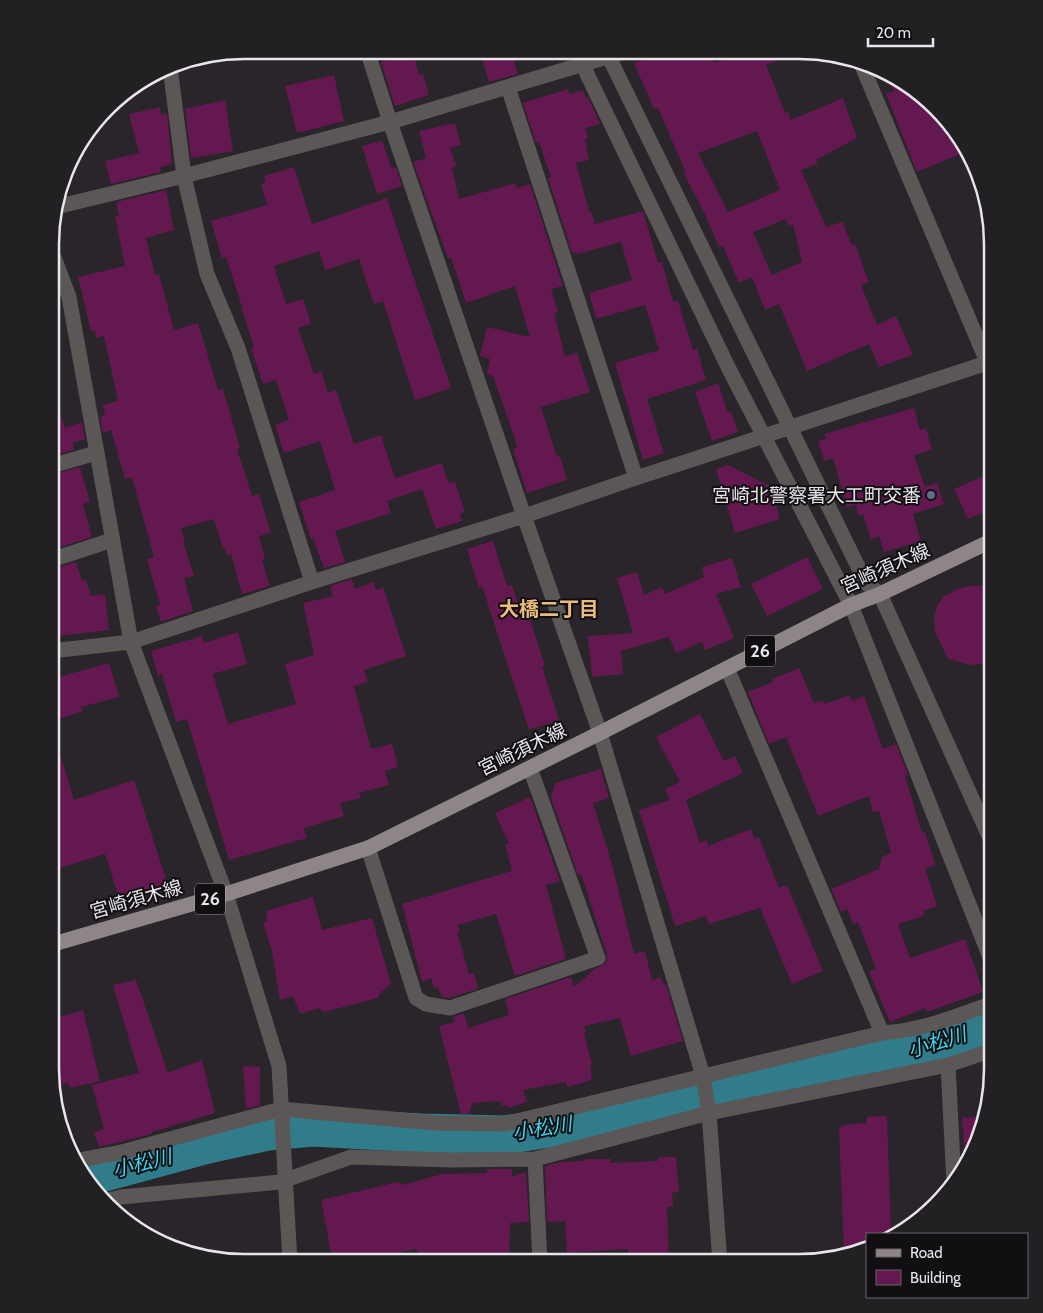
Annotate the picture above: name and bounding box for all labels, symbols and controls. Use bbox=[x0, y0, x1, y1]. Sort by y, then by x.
scale bar bbox=[868, 15, 933, 47]
text: 20 m bbox=[876, 24, 911, 42]
place label: 宮崎北警察署大工町交番 bbox=[712, 484, 921, 507]
marker: 宮崎北警察署大工町交番 bbox=[925, 489, 937, 501]
street label: 宮崎須木線 bbox=[837, 539, 933, 598]
district label: 大橋二丁目 bbox=[499, 597, 599, 621]
road number: 26 bbox=[745, 636, 775, 666]
street label: 宮崎須木線 bbox=[474, 718, 570, 781]
street label: 宮崎須木線 bbox=[87, 875, 185, 924]
road number: 26 bbox=[195, 884, 225, 914]
water label: 小松川 bbox=[905, 1021, 971, 1062]
water label: 小松川 bbox=[510, 1111, 575, 1145]
water label: 小松川 bbox=[110, 1144, 176, 1182]
legend bbox=[866, 1233, 1028, 1298]
text: Road bbox=[910, 1244, 943, 1262]
text: Building bbox=[910, 1269, 961, 1287]

